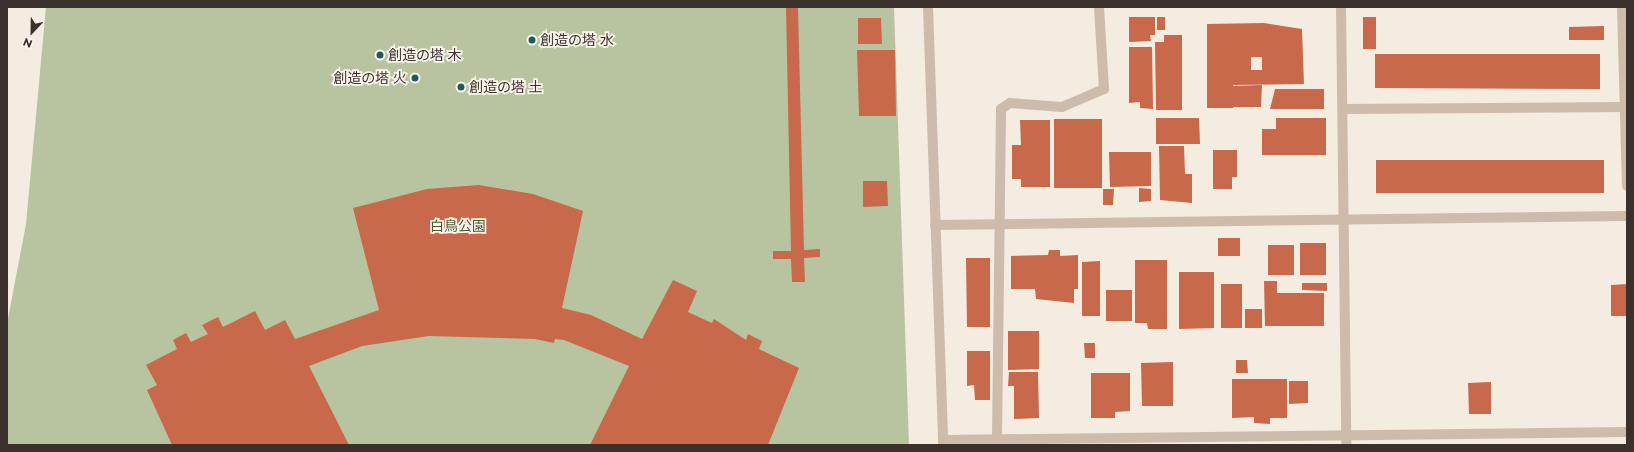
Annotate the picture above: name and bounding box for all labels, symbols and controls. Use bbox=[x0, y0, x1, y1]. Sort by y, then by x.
north arrow bbox=[12, 12, 52, 52]
place label: 創造の塔 水 bbox=[540, 32, 614, 48]
text: N bbox=[21, 35, 34, 51]
marker: 創造の塔 水 bbox=[527, 35, 537, 45]
place label: 創造の塔 木 bbox=[388, 47, 462, 63]
marker: 創造の塔 木 bbox=[375, 50, 385, 60]
place label: 創造の塔 火 bbox=[333, 70, 407, 86]
marker: 創造の塔 火 bbox=[410, 73, 420, 83]
place label: 創造の塔 土 bbox=[469, 79, 543, 95]
marker: 創造の塔 土 bbox=[456, 82, 466, 92]
park label: 白鳥公園 bbox=[430, 218, 486, 234]

